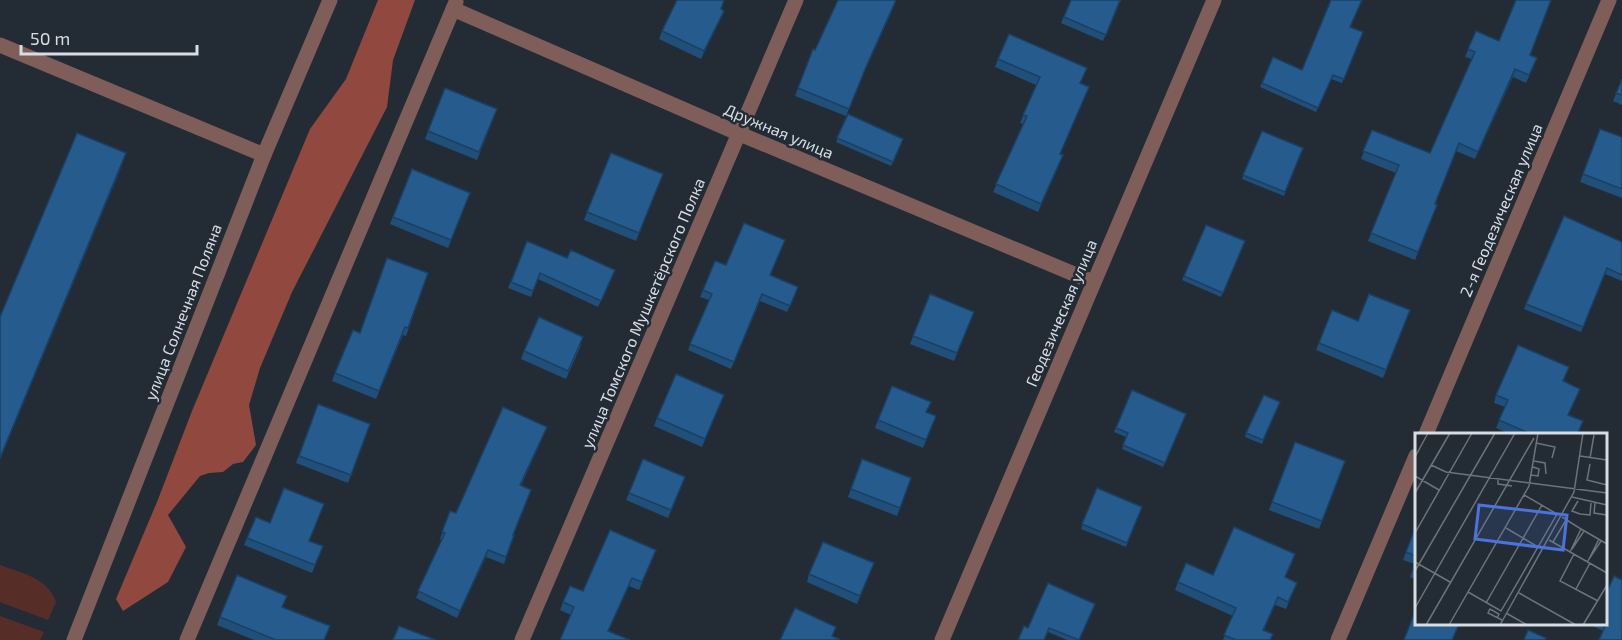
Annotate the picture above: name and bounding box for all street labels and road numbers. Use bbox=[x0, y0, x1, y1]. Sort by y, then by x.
street label: Дружная улица bbox=[721, 99, 837, 163]
street label: 2-я Геодезическая улица bbox=[1455, 120, 1547, 300]
street label: улица Томского Мушкетёрского Полка bbox=[577, 175, 709, 451]
street label: улица Солнечная Поляна bbox=[140, 221, 226, 403]
street label: Геодезическая улица bbox=[1021, 236, 1101, 390]

